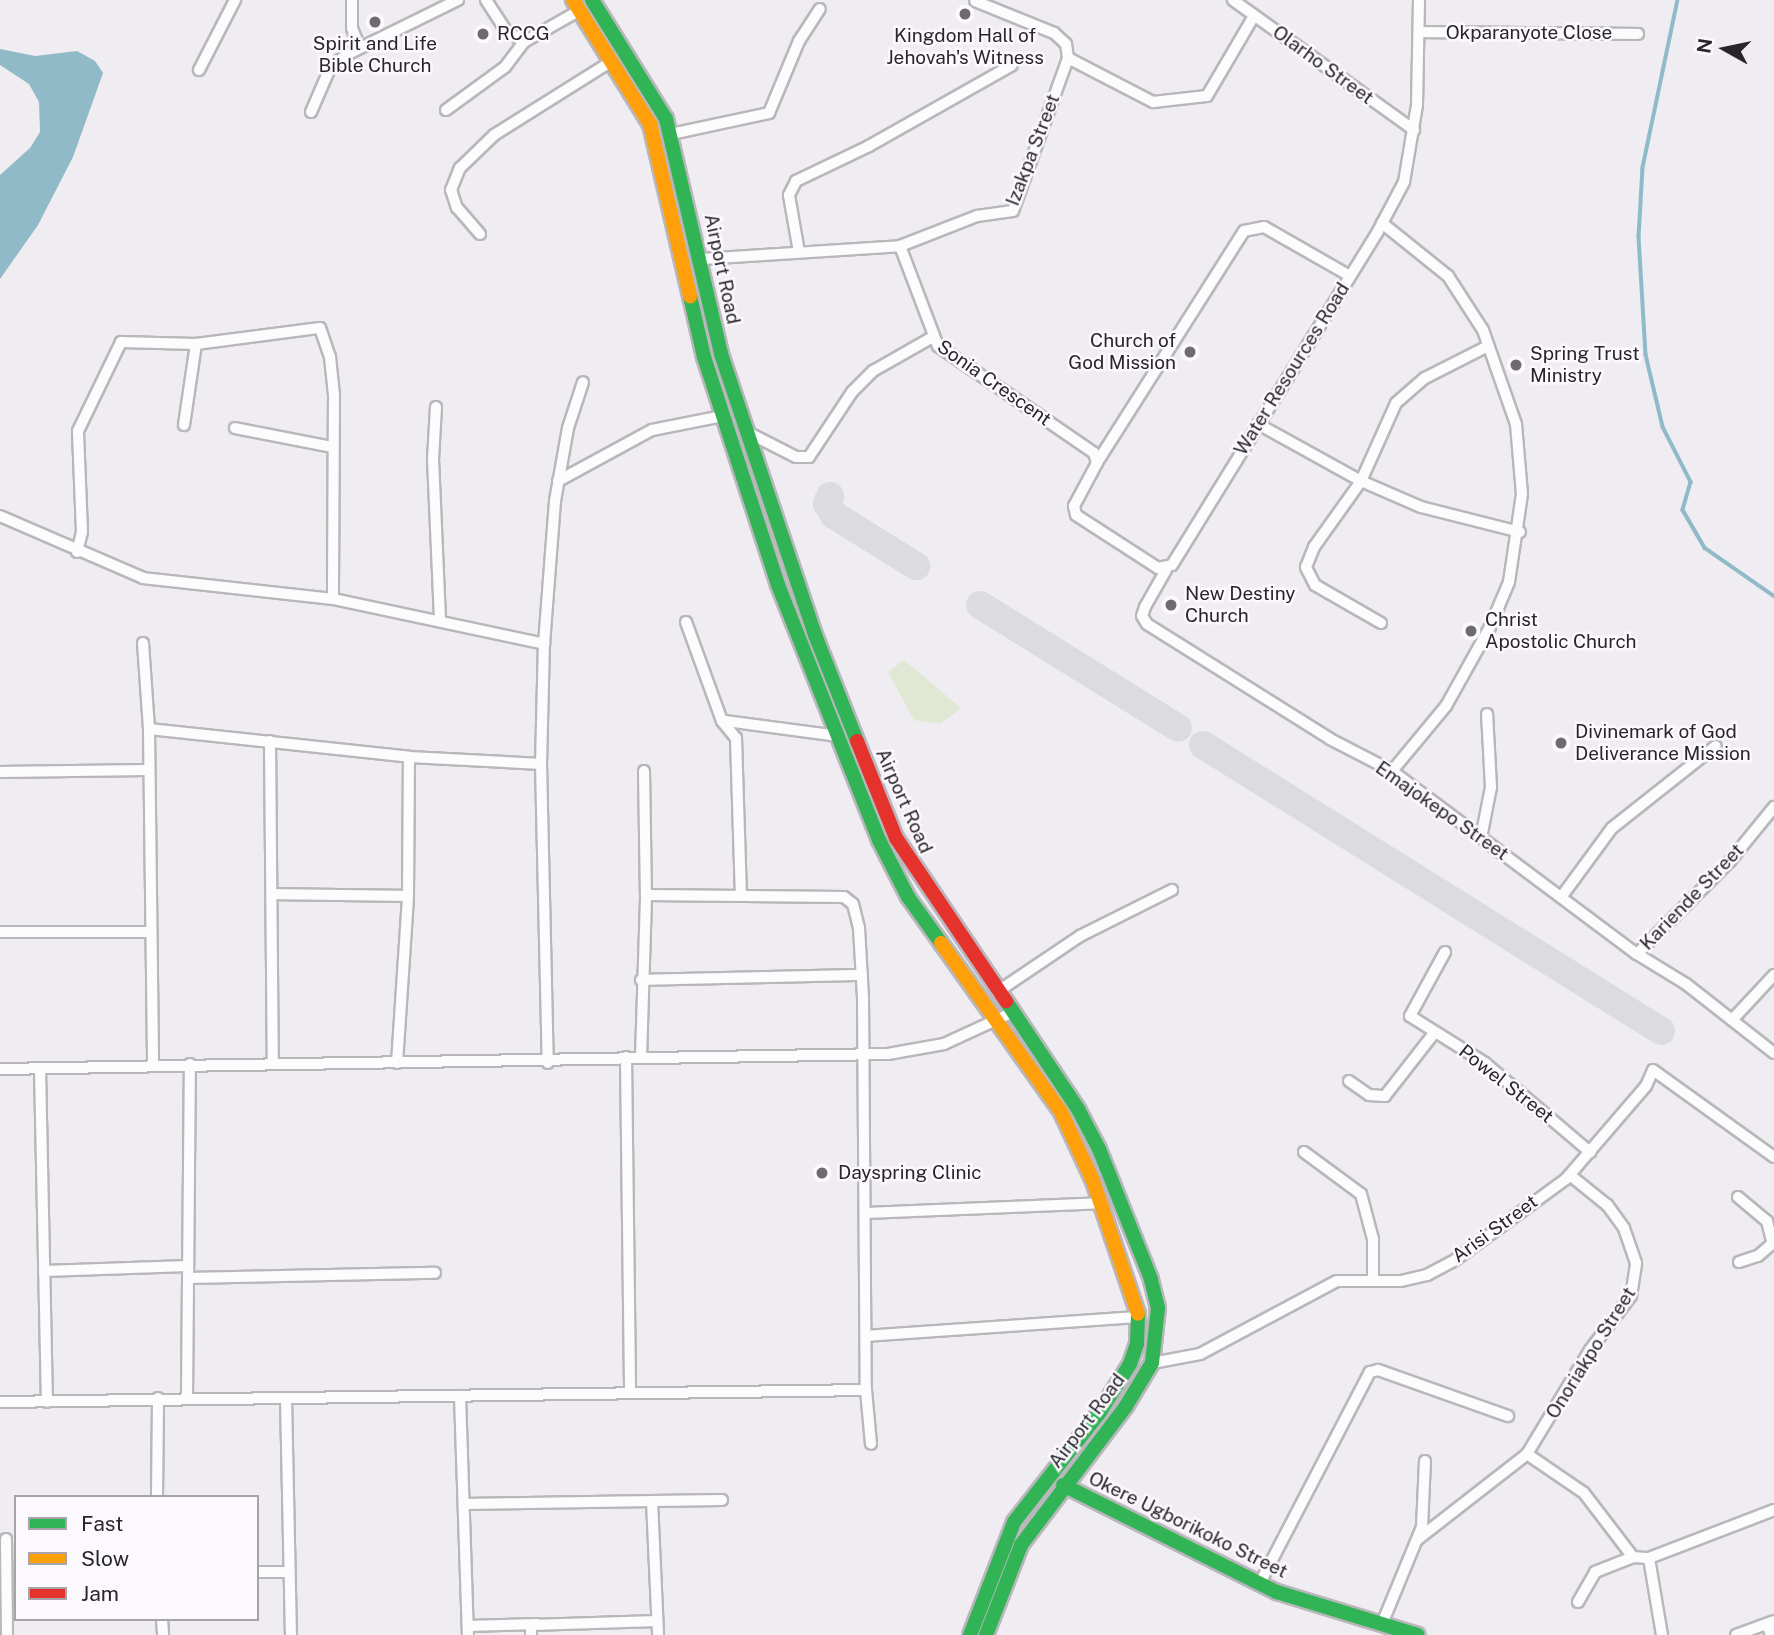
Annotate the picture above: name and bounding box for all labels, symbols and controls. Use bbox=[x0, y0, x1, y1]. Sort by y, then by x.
marker: Kingdom Hall of Jehovah's Witness bbox=[957, 6, 973, 22]
marker: Spirit and Life Bible Church bbox=[367, 14, 383, 30]
north arrow bbox=[1690, 14, 1760, 84]
street label: Olarho Street bbox=[1268, 21, 1378, 109]
street label: Okparanyote Close bbox=[1446, 22, 1612, 44]
place label: RCCG bbox=[497, 23, 550, 45]
place label: Kingdom Hall of Jehovah's Witness bbox=[886, 25, 1044, 69]
marker: RCCG bbox=[475, 26, 491, 42]
place label: Spirit and Life Bible Church bbox=[313, 33, 437, 77]
text: N bbox=[1692, 37, 1716, 55]
street label: Izakpa Street bbox=[1001, 91, 1065, 209]
street label: Airport Road bbox=[699, 212, 745, 326]
street label: Water Resources Road bbox=[1229, 278, 1355, 460]
place label: Church of God Mission bbox=[1068, 330, 1176, 374]
street label: Sonia Crescent bbox=[933, 335, 1055, 431]
place label: Spring Trust Ministry bbox=[1530, 343, 1640, 387]
marker: Church of God Mission bbox=[1182, 344, 1198, 360]
marker: Spring Trust Ministry bbox=[1508, 357, 1524, 373]
place label: New Destiny Church bbox=[1185, 583, 1296, 627]
marker: New Destiny Church bbox=[1163, 597, 1179, 613]
place label: Christ Apostolic Church bbox=[1485, 609, 1637, 653]
marker: Christ Apostolic Church bbox=[1463, 623, 1479, 639]
place label: Divinemark of God Deliverance Mission bbox=[1575, 721, 1751, 765]
marker: Divinemark of God Deliverance Mission bbox=[1553, 735, 1569, 751]
street label: Airport Road bbox=[871, 745, 937, 857]
street label: Emajokepo Street bbox=[1371, 757, 1513, 865]
street label: Kariende Street bbox=[1635, 839, 1749, 955]
street label: Powel Street bbox=[1454, 1040, 1558, 1128]
place label: Dayspring Clinic bbox=[838, 1162, 981, 1184]
marker: Dayspring Clinic bbox=[812, 1163, 832, 1183]
street label: Arisi Street bbox=[1448, 1190, 1542, 1268]
street label: Onoriakpo Street bbox=[1541, 1283, 1641, 1423]
street label: Airport Road bbox=[1044, 1369, 1130, 1473]
street label: Okere Ugborikoko Street bbox=[1085, 1467, 1291, 1583]
legend bbox=[14, 1495, 259, 1621]
text: Fast bbox=[81, 1511, 123, 1536]
text: Slow bbox=[81, 1546, 129, 1571]
text: Jam bbox=[81, 1581, 119, 1606]

